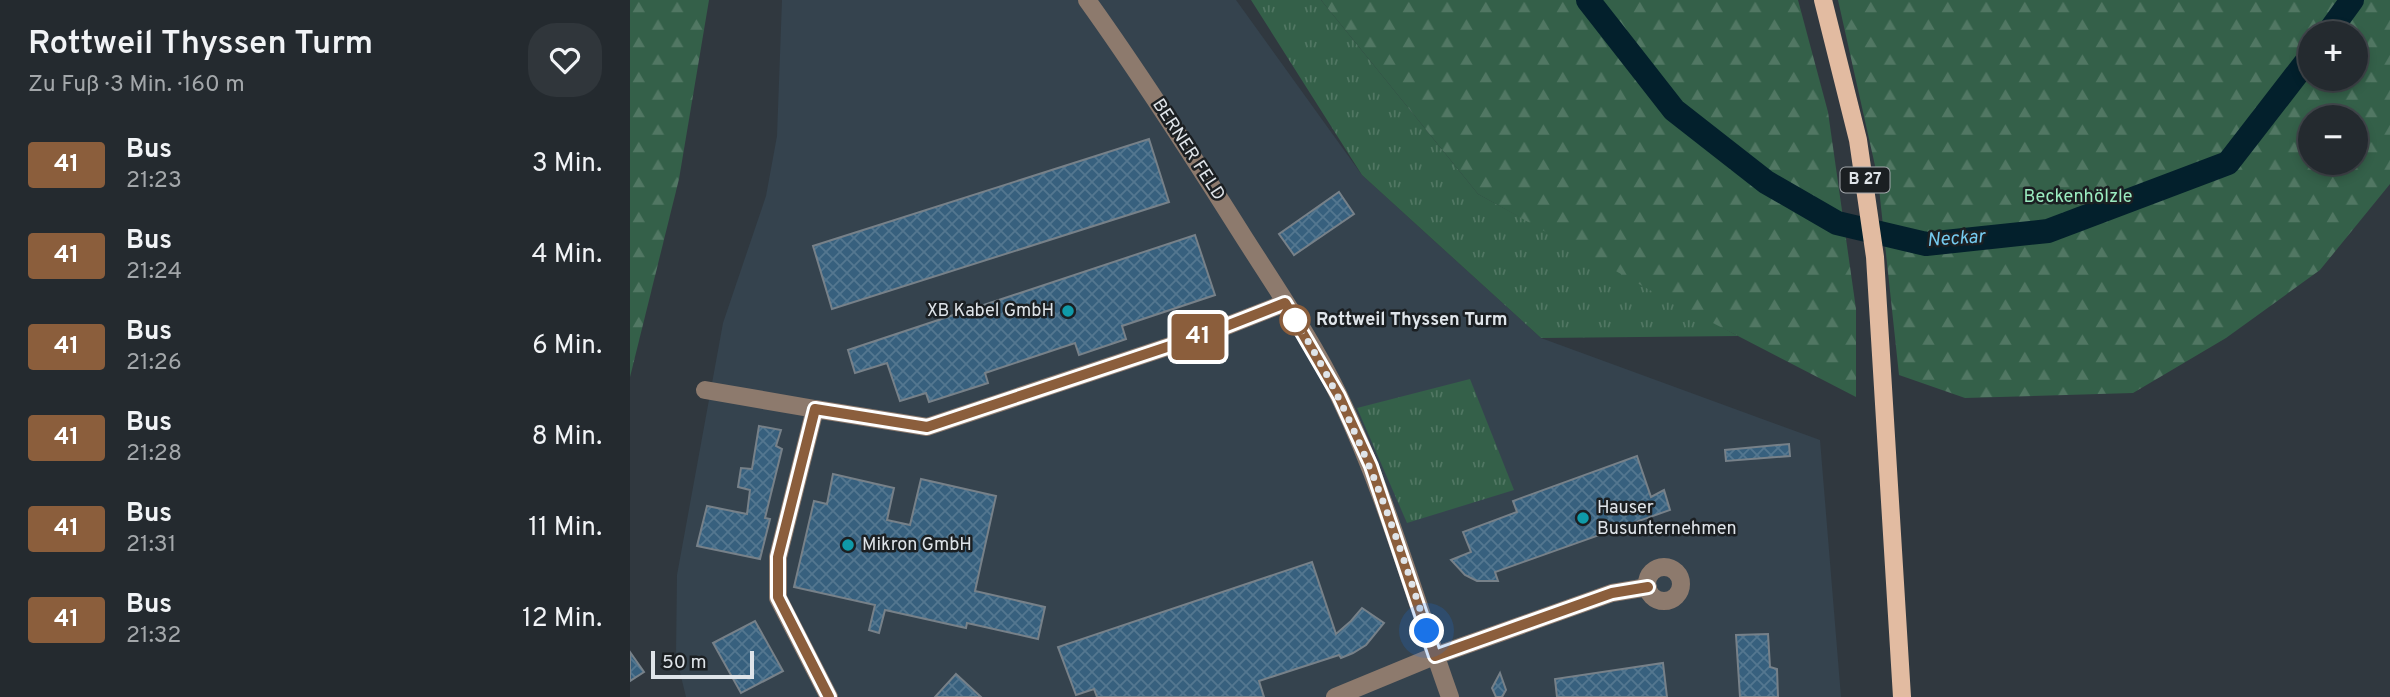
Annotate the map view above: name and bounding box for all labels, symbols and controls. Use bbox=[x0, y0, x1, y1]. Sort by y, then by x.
map controls bbox=[2298, 21, 2368, 175]
button: + bbox=[2298, 21, 2368, 91]
button: heart bbox=[528, 23, 602, 97]
text: Rottweil Thyssen Turm bbox=[28, 24, 373, 66]
text: Zu Fuß · 3 Min. · 160 m bbox=[28, 71, 245, 100]
street label: BERNER FELD bbox=[1146, 95, 1230, 205]
button: − bbox=[2298, 105, 2368, 175]
text: Bus bbox=[126, 134, 172, 167]
text: 3 Min. bbox=[532, 148, 602, 181]
text: 41 bbox=[54, 150, 79, 180]
text: 21:23 bbox=[126, 167, 182, 196]
road number: B 27 bbox=[1840, 168, 1890, 192]
park label: Beckenhölzle bbox=[2024, 186, 2132, 209]
text: Bus bbox=[126, 225, 172, 258]
water label: Neckar bbox=[1926, 225, 1988, 253]
text: 4 Min. bbox=[532, 239, 602, 272]
text: 41 bbox=[54, 241, 79, 271]
text: 21:24 bbox=[126, 258, 182, 287]
place label: XB Kabel GmbH bbox=[927, 300, 1054, 323]
marker: XB Kabel GmbH bbox=[1060, 303, 1076, 319]
marker: Rottweil Thyssen Turm bbox=[1280, 305, 1310, 335]
place label: Rottweil Thyssen Turm bbox=[1316, 309, 1508, 332]
line badge: 41 bbox=[1166, 314, 1230, 360]
text: Bus bbox=[126, 316, 172, 349]
text: 41 bbox=[1185, 322, 1211, 352]
text: 6 Min. bbox=[532, 330, 602, 363]
text: 41 bbox=[54, 332, 79, 362]
text: 21:26 bbox=[126, 349, 182, 378]
text: Bus bbox=[126, 407, 172, 440]
text: 8 Min. bbox=[532, 421, 602, 454]
text: 41 bbox=[54, 423, 79, 453]
text: 21:28 bbox=[126, 440, 182, 469]
place label: Hauser Busunternehmen bbox=[1597, 497, 1737, 541]
text: Bus bbox=[126, 498, 172, 531]
marker: Hauser Busunternehmen bbox=[1575, 510, 1591, 526]
text: 11 Min. bbox=[528, 512, 602, 545]
text: 41 bbox=[54, 514, 79, 544]
text: 21:31 bbox=[126, 531, 176, 560]
place label: Mikron GmbH bbox=[862, 534, 972, 557]
marker: Mikron GmbH bbox=[840, 537, 856, 553]
text: Bus bbox=[126, 589, 172, 622]
text: 12 Min. bbox=[522, 603, 602, 636]
text: 41 bbox=[54, 605, 79, 635]
your location bbox=[1409, 613, 1444, 648]
text: 21:32 bbox=[126, 622, 181, 651]
scale bar bbox=[651, 648, 754, 680]
text: 50 m bbox=[662, 651, 707, 675]

